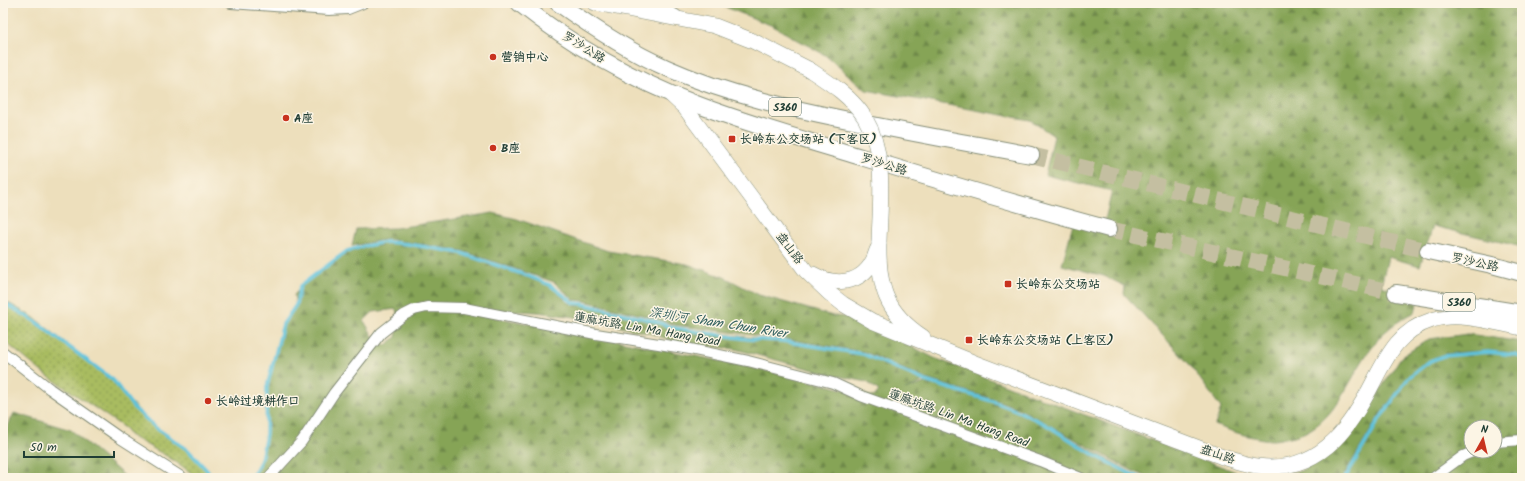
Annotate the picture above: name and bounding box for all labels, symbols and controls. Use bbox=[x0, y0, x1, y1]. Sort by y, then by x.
street label: 罗沙公路 bbox=[558, 27, 609, 68]
place label: 营销中心 bbox=[501, 48, 549, 67]
marker: 营销中心 bbox=[488, 52, 498, 62]
road number: S360 bbox=[769, 98, 801, 116]
place label: A座 bbox=[294, 109, 314, 128]
marker: A座 bbox=[281, 113, 291, 123]
place label: 长岭东公交场站 (下客区) bbox=[740, 130, 877, 149]
marker: 长岭东公交场站 (下客区) bbox=[727, 134, 737, 144]
place label: B座 bbox=[501, 139, 521, 158]
marker: B座 bbox=[488, 143, 498, 153]
street label: 罗沙公路 bbox=[858, 148, 910, 181]
street label: 盘山路 bbox=[771, 228, 808, 268]
street label: 罗沙公路 bbox=[1449, 248, 1500, 277]
place label: 长岭东公交场站 bbox=[1016, 275, 1100, 294]
marker: 长岭东公交场站 bbox=[1003, 279, 1013, 289]
road number: S360 bbox=[1443, 293, 1475, 311]
water label: 深圳河 Sham Chun River bbox=[647, 302, 791, 345]
street label: 蓮麻坑路 Lin Ma Hang Road bbox=[572, 307, 722, 352]
place label: 长岭东公交场站 (上客区) bbox=[977, 331, 1114, 350]
marker: 长岭东公交场站 (上客区) bbox=[964, 335, 974, 345]
street label: 蓮麻坑路 Lin Ma Hang Road bbox=[886, 384, 1033, 453]
place label: 长岭过境耕作口 bbox=[216, 392, 300, 411]
marker: 长岭过境耕作口 bbox=[203, 396, 213, 406]
north arrow bbox=[1463, 419, 1503, 459]
text: N bbox=[1480, 421, 1489, 439]
scale bar bbox=[24, 433, 114, 459]
text: 50 m bbox=[30, 438, 57, 457]
street label: 盘山路 bbox=[1198, 440, 1238, 469]

